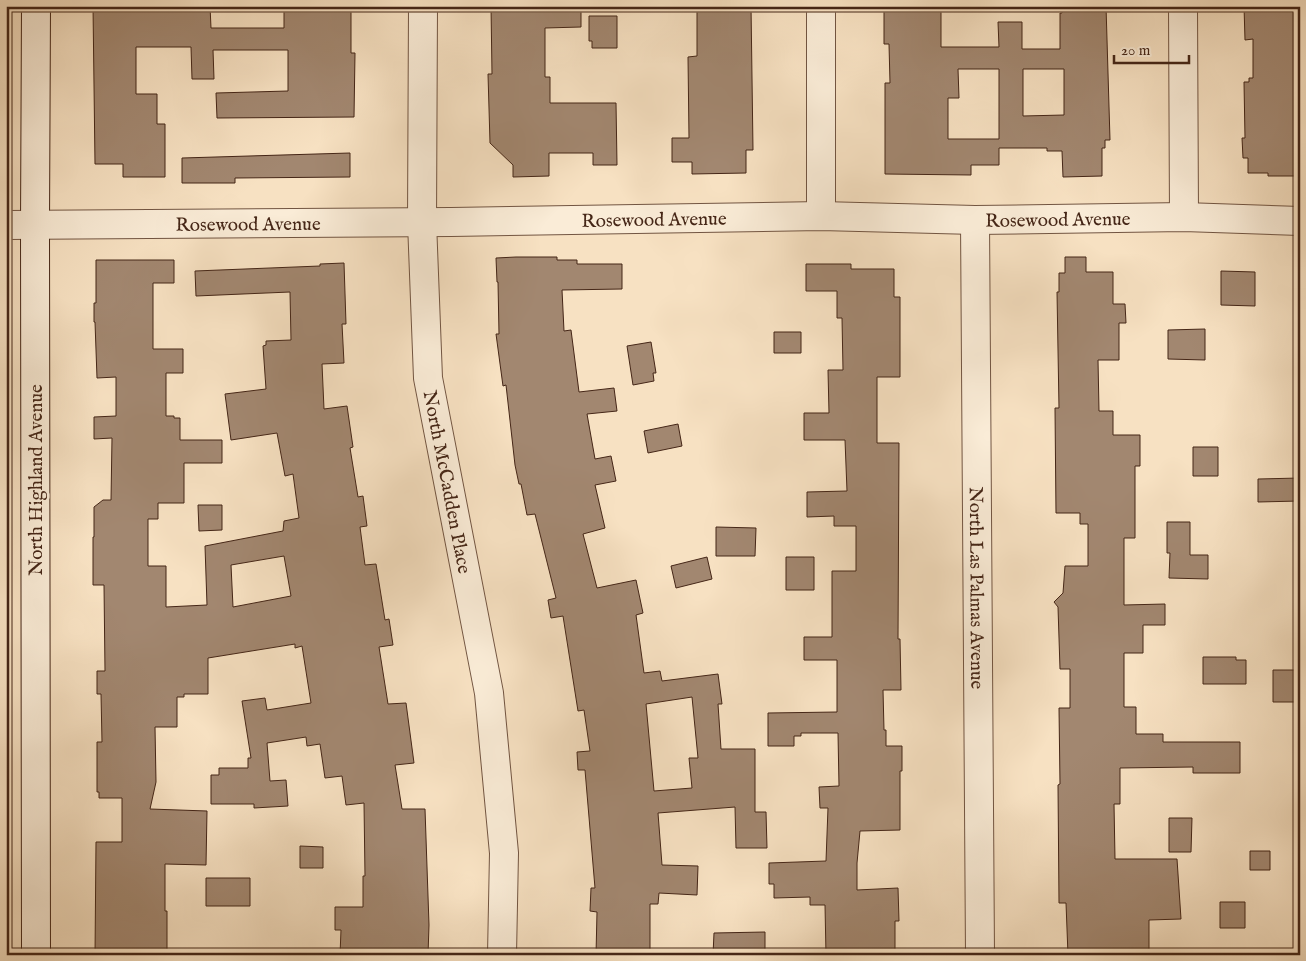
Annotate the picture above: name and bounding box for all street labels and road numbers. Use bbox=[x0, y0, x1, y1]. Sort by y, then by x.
street label: Rosewood Avenue bbox=[581, 208, 727, 234]
street label: Rosewood Avenue bbox=[985, 208, 1131, 234]
street label: Rosewood Avenue bbox=[175, 213, 321, 238]
street label: North Highland Avenue bbox=[25, 384, 49, 576]
street label: North McCadden Place bbox=[417, 389, 476, 576]
street label: North Las Palmas Avenue bbox=[963, 487, 988, 690]

